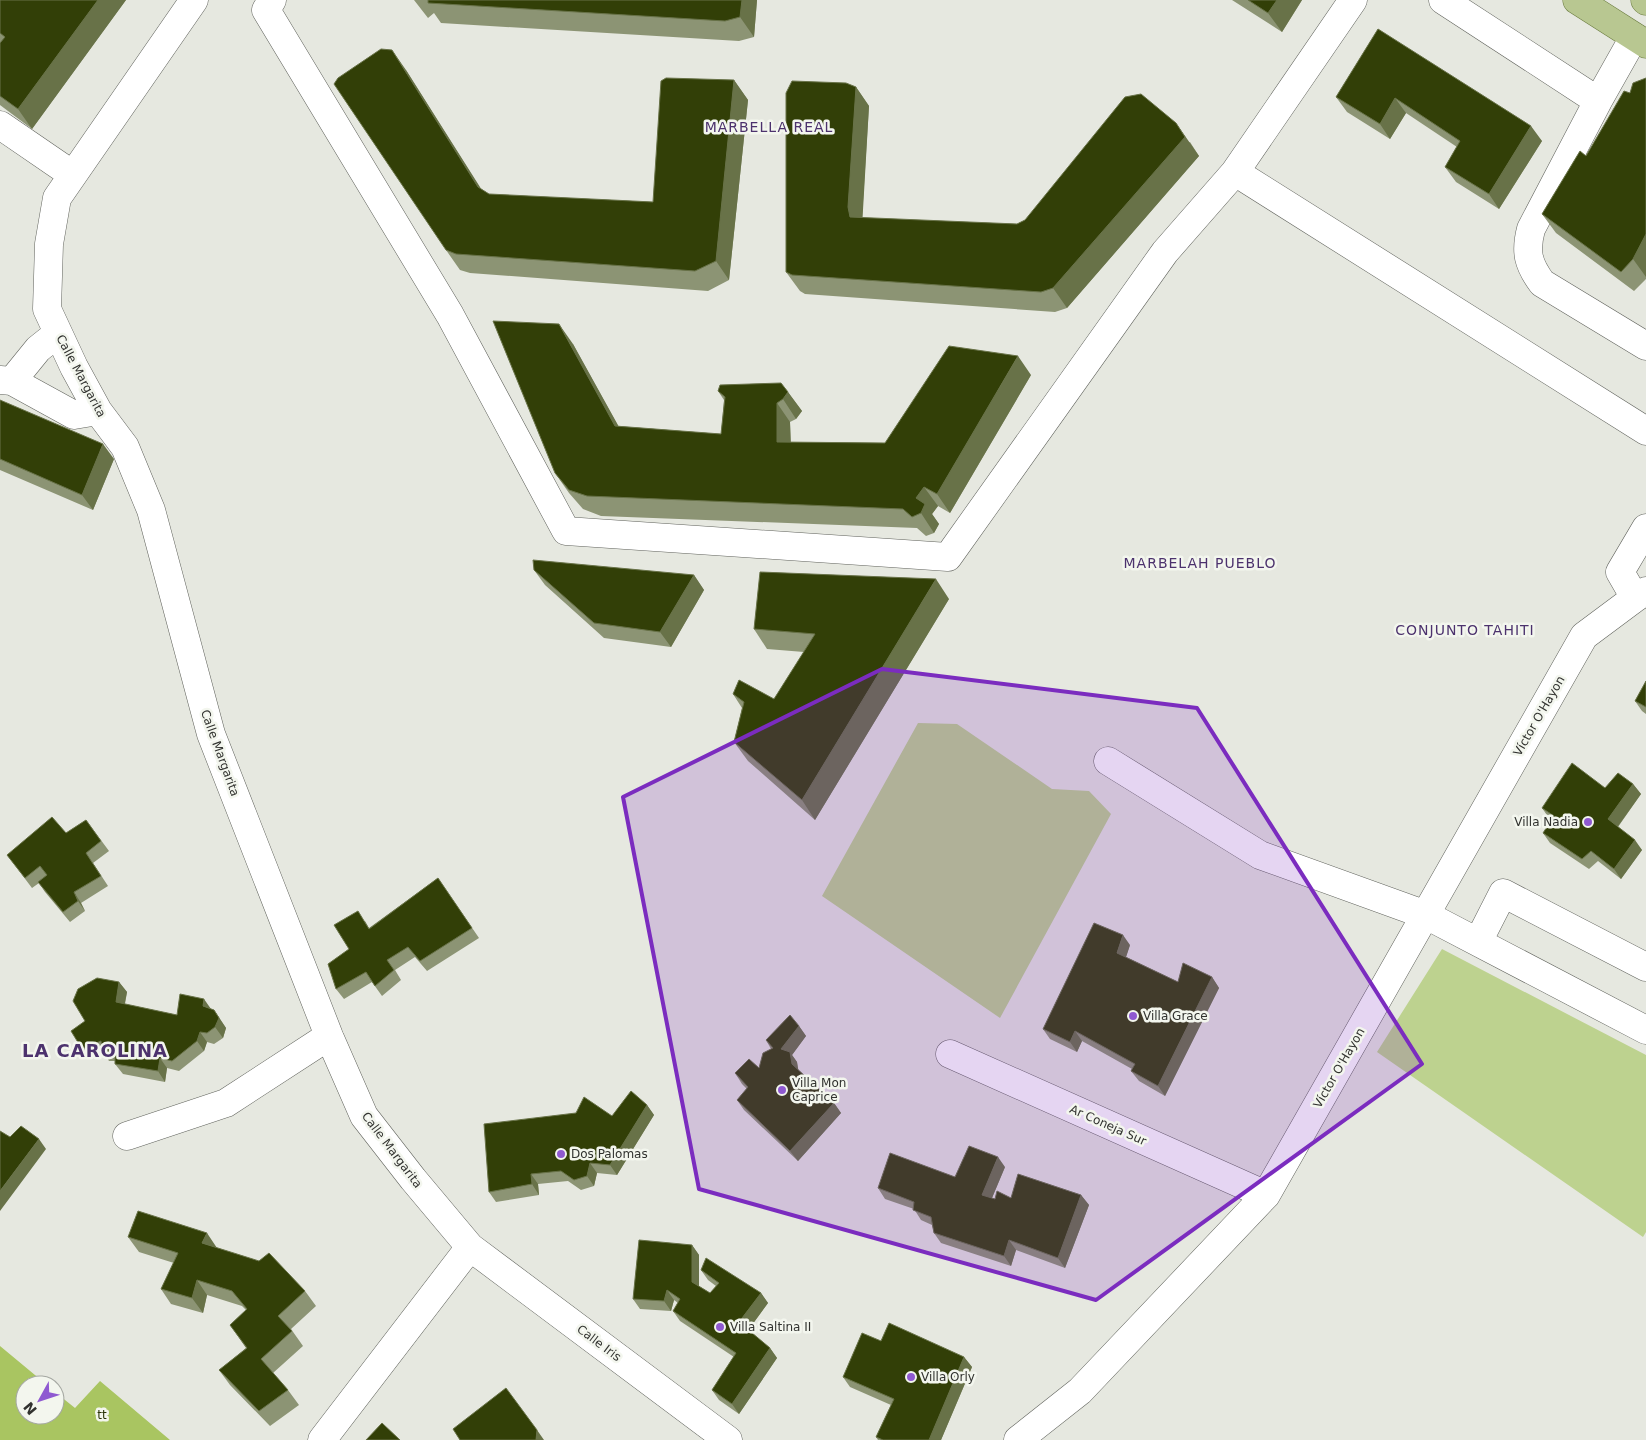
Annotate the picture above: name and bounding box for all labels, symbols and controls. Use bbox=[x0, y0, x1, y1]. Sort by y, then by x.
district label: MARBELLA REAL bbox=[705, 119, 833, 135]
street label: Calle Margarita bbox=[53, 332, 109, 420]
district label: MARBELAH PUEBLO bbox=[1124, 555, 1276, 571]
district label: CONJUNTO TAHITI bbox=[1395, 622, 1535, 638]
street label: Víctor O'Hayon bbox=[1510, 673, 1568, 759]
street label: Calle Margarita bbox=[198, 708, 242, 798]
place label: Villa Nadia bbox=[1514, 815, 1578, 829]
marker: Villa Nadia bbox=[1582, 816, 1594, 828]
place label: Villa Grace bbox=[1143, 1009, 1208, 1023]
marker: Villa Grace bbox=[1127, 1010, 1139, 1022]
street label: Víctor O'Hayon bbox=[1310, 1025, 1368, 1111]
district label: LA CAROLINA bbox=[22, 1040, 168, 1061]
place label: Villa Mon Caprice bbox=[792, 1076, 846, 1104]
marker: Villa Mon Caprice bbox=[776, 1084, 788, 1096]
street label: Ar Coneja Sur bbox=[1068, 1102, 1149, 1148]
street label: Calle Margarita bbox=[359, 1109, 425, 1191]
place label: Dos Palomas bbox=[571, 1147, 648, 1161]
marker: Dos Palomas bbox=[555, 1148, 567, 1160]
place label: Villa Saltina II bbox=[730, 1320, 811, 1334]
marker: Villa Saltina II bbox=[714, 1321, 726, 1333]
street label: Calle Iris bbox=[574, 1322, 624, 1364]
place label: Villa Orly bbox=[921, 1370, 975, 1384]
marker: Villa Orly bbox=[905, 1371, 917, 1383]
north arrow bbox=[15, 1375, 65, 1425]
text: N bbox=[20, 1399, 40, 1418]
park label: tt bbox=[97, 1408, 107, 1422]

